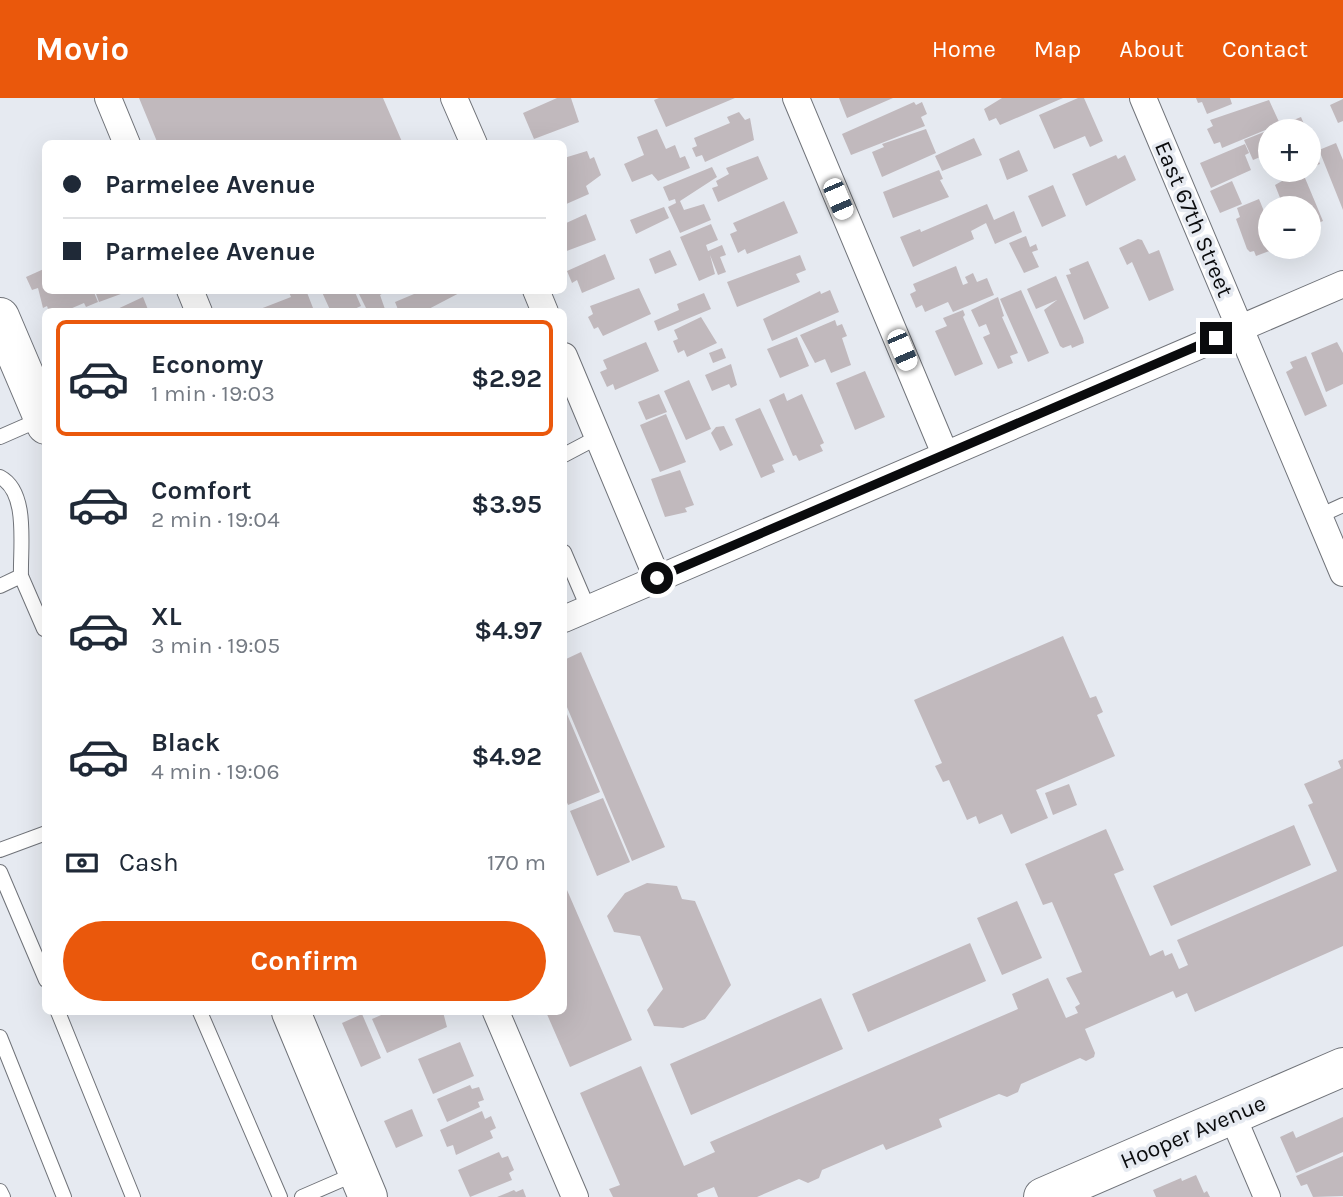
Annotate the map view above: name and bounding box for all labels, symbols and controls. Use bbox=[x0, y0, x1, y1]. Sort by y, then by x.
text: Movio bbox=[35, 30, 129, 68]
text: Home bbox=[932, 35, 996, 63]
text: Map bbox=[1034, 35, 1081, 63]
text: About bbox=[1119, 35, 1184, 63]
text: Contact bbox=[1222, 35, 1308, 63]
map controls bbox=[1258, 119, 1321, 259]
button: + bbox=[1258, 119, 1321, 182]
street label: East 67th Street bbox=[1149, 137, 1239, 301]
text: Parmelee Avenue bbox=[105, 169, 315, 200]
car bbox=[821, 176, 856, 222]
button: − bbox=[1258, 196, 1321, 259]
text: Parmelee Avenue bbox=[105, 236, 315, 267]
route end bbox=[1200, 322, 1232, 354]
car bbox=[885, 327, 920, 373]
icon: car bbox=[67, 347, 130, 410]
text: Economy bbox=[151, 349, 263, 380]
text: $2.92 bbox=[471, 363, 542, 394]
text: 1 min · 19:03 bbox=[151, 380, 275, 407]
icon: car bbox=[67, 473, 130, 536]
text: Comfort bbox=[151, 475, 252, 506]
text: $3.95 bbox=[471, 489, 542, 520]
text: 2 min · 19:04 bbox=[151, 506, 280, 533]
route start bbox=[641, 562, 673, 594]
icon: car bbox=[67, 599, 130, 662]
text: XL bbox=[151, 601, 182, 632]
text: $4.97 bbox=[474, 615, 542, 646]
text: 3 min · 19:05 bbox=[151, 632, 280, 659]
icon: car bbox=[67, 725, 130, 788]
text: Black bbox=[151, 727, 220, 758]
text: $4.92 bbox=[471, 741, 542, 772]
text: 4 min · 19:06 bbox=[151, 758, 280, 785]
icon: cash bbox=[63, 844, 101, 882]
text: Cash bbox=[119, 847, 179, 878]
text: 170 m bbox=[487, 849, 546, 876]
button: Confirm bbox=[63, 921, 546, 1001]
street label: Hooper Avenue bbox=[1116, 1089, 1270, 1175]

